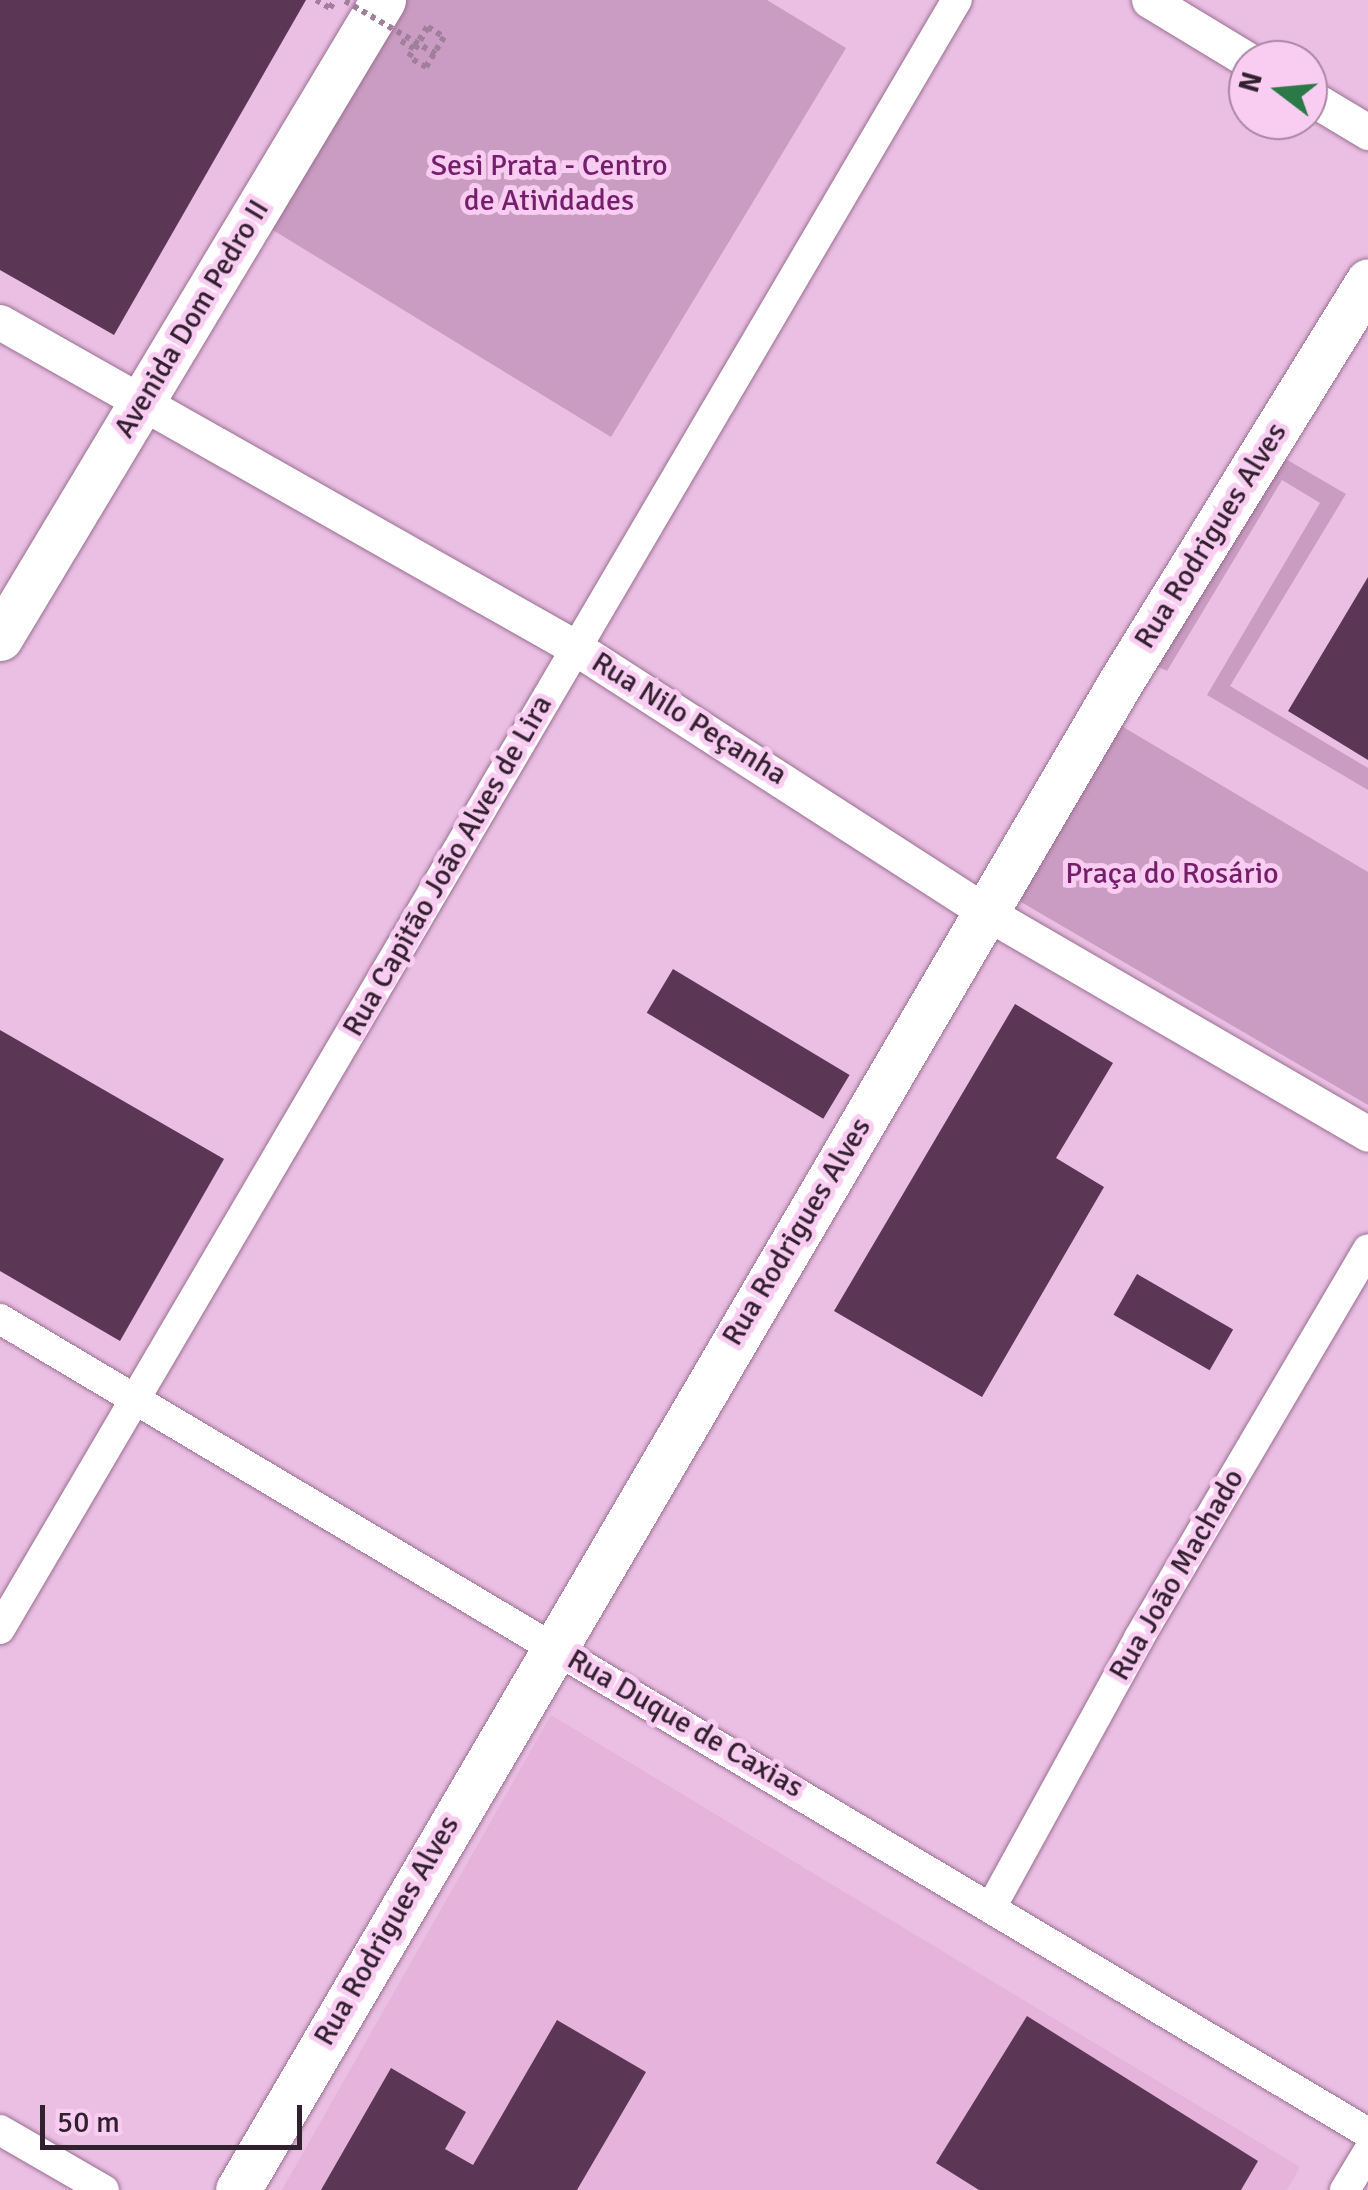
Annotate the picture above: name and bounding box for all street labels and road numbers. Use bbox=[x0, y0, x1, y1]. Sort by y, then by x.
street label: Avenida Dom Pedro II bbox=[107, 193, 277, 445]
street label: Rua Rodrigues Alves bbox=[1127, 417, 1295, 655]
street label: Rua Nilo Peçanha bbox=[585, 645, 793, 793]
street label: Rua Capitão João Alves de Lira bbox=[335, 689, 561, 1043]
street label: Rua Rodrigues Alves bbox=[715, 1112, 879, 1352]
street label: Rua João Machado bbox=[1102, 1463, 1252, 1687]
street label: Rua Duque de Caxias bbox=[561, 1642, 809, 1806]
street label: Rua Rodrigues Alves bbox=[307, 1810, 467, 2052]

